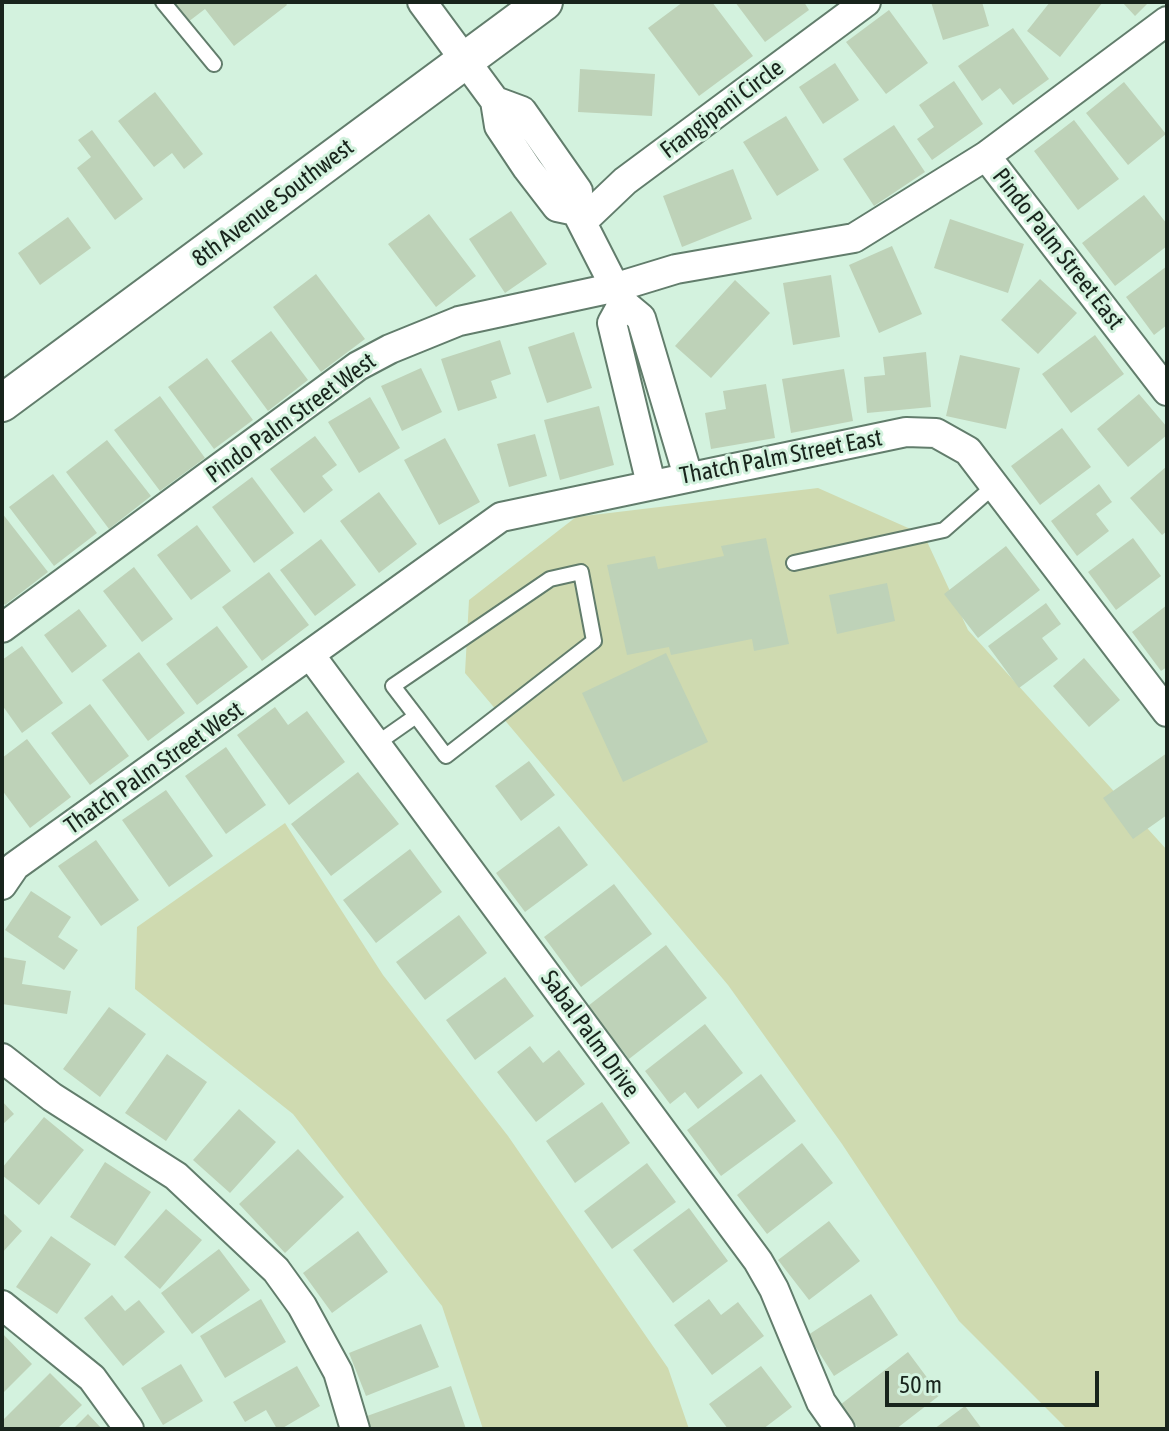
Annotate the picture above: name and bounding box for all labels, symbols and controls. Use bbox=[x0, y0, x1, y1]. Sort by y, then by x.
street label: Frangipani Circle bbox=[655, 53, 789, 165]
street label: 8th Avenue Southwest bbox=[187, 133, 359, 273]
street label: Pindo Palm Street East bbox=[986, 163, 1130, 335]
street label: Pindo Palm Street West bbox=[201, 347, 381, 489]
street label: Thatch Palm Street East bbox=[677, 423, 885, 491]
street label: Thatch Palm Street West bbox=[59, 696, 249, 840]
street label: Sabal Palm Drive bbox=[534, 965, 646, 1103]
scale bar bbox=[889, 1355, 1103, 1405]
text: 50 m bbox=[899, 1371, 942, 1398]

